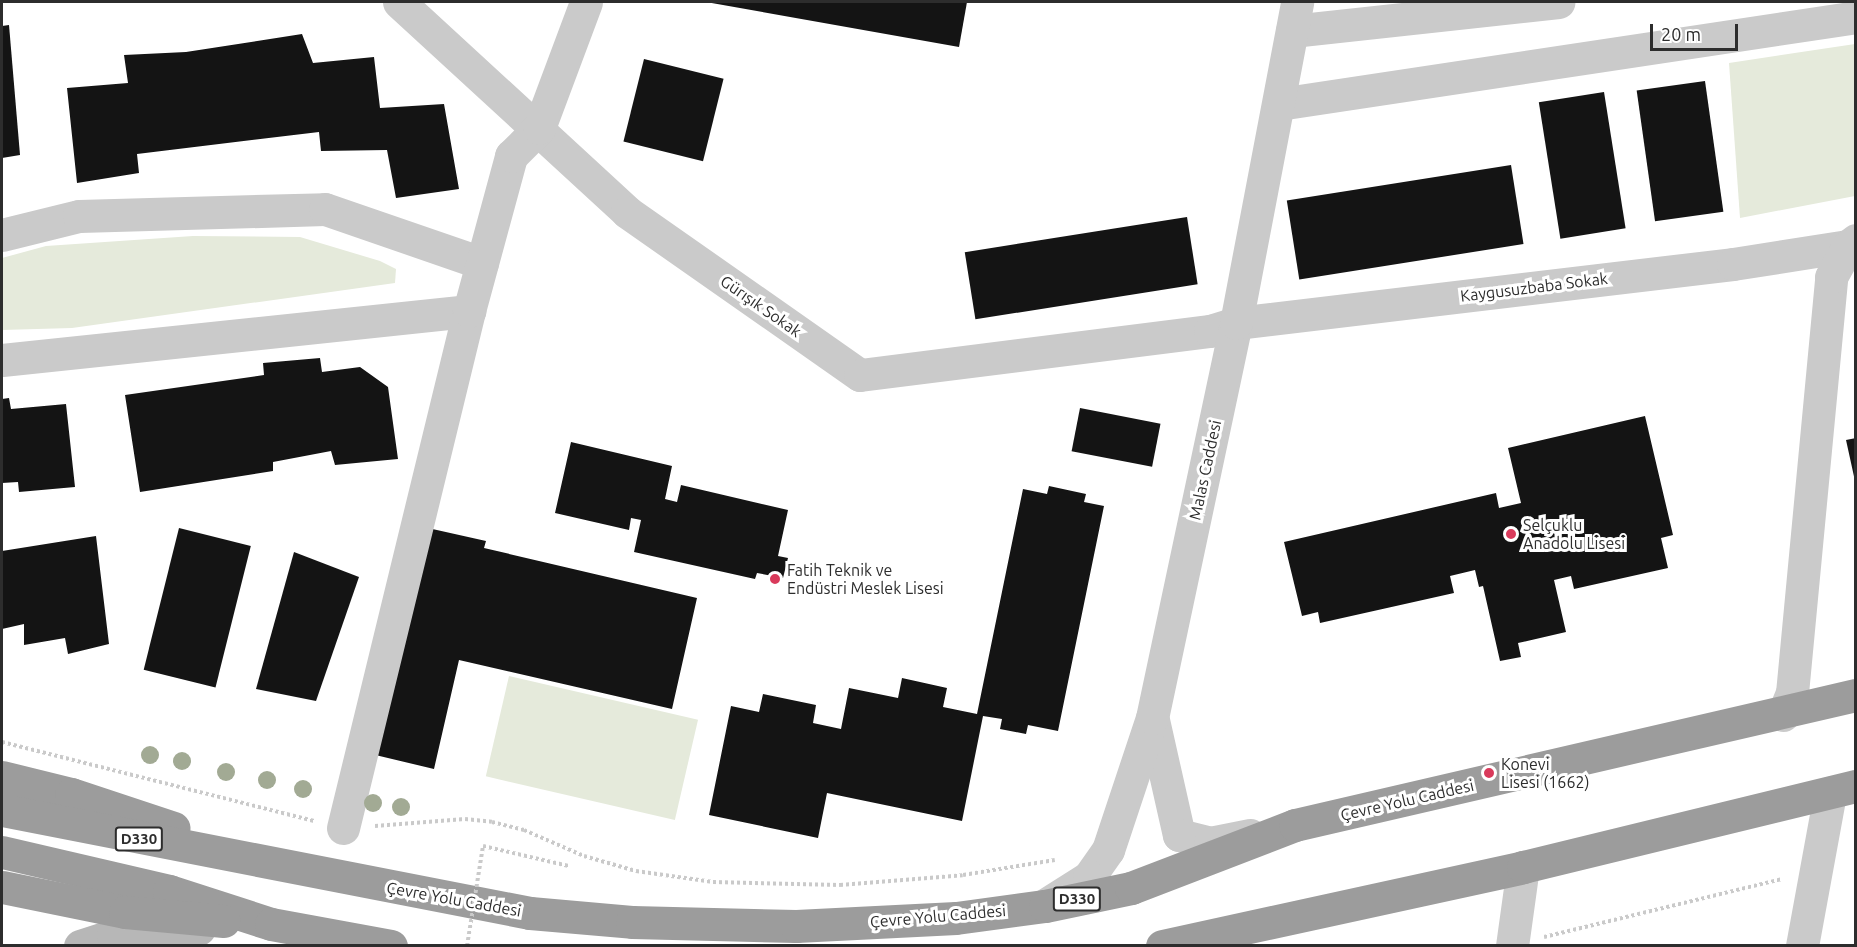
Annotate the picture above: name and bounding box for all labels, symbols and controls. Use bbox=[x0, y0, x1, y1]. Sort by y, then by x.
scale bar bbox=[1653, 12, 1742, 50]
text: 20 m bbox=[1661, 24, 1701, 44]
street label: Kaygusuzbaba Sokak bbox=[1459, 268, 1609, 306]
street label: Gürışık Sokak bbox=[717, 271, 805, 341]
street label: Malas Caddesi bbox=[1185, 418, 1225, 522]
place label: Selçuklu Anadolu Lisesi bbox=[1523, 515, 1625, 553]
marker: Selçuklu Anadolu Lisesi bbox=[1504, 527, 1518, 541]
place label: Fatih Teknik ve Endüstri Meslek Lisesi bbox=[787, 560, 944, 598]
marker: Fatih Teknik ve Endüstri Meslek Lisesi bbox=[768, 572, 782, 586]
place label: Konevi Lisesi (1662) bbox=[1501, 754, 1589, 792]
marker: Konevi Lisesi (1662) bbox=[1482, 766, 1496, 780]
street label: Çevre Yolu Caddesi bbox=[1338, 775, 1476, 825]
road number: D330 bbox=[114, 827, 164, 851]
street label: Çevre Yolu Caddesi bbox=[385, 878, 523, 920]
road number: D330 bbox=[1052, 887, 1102, 911]
street label: Çevre Yolu Caddesi bbox=[869, 900, 1007, 932]

